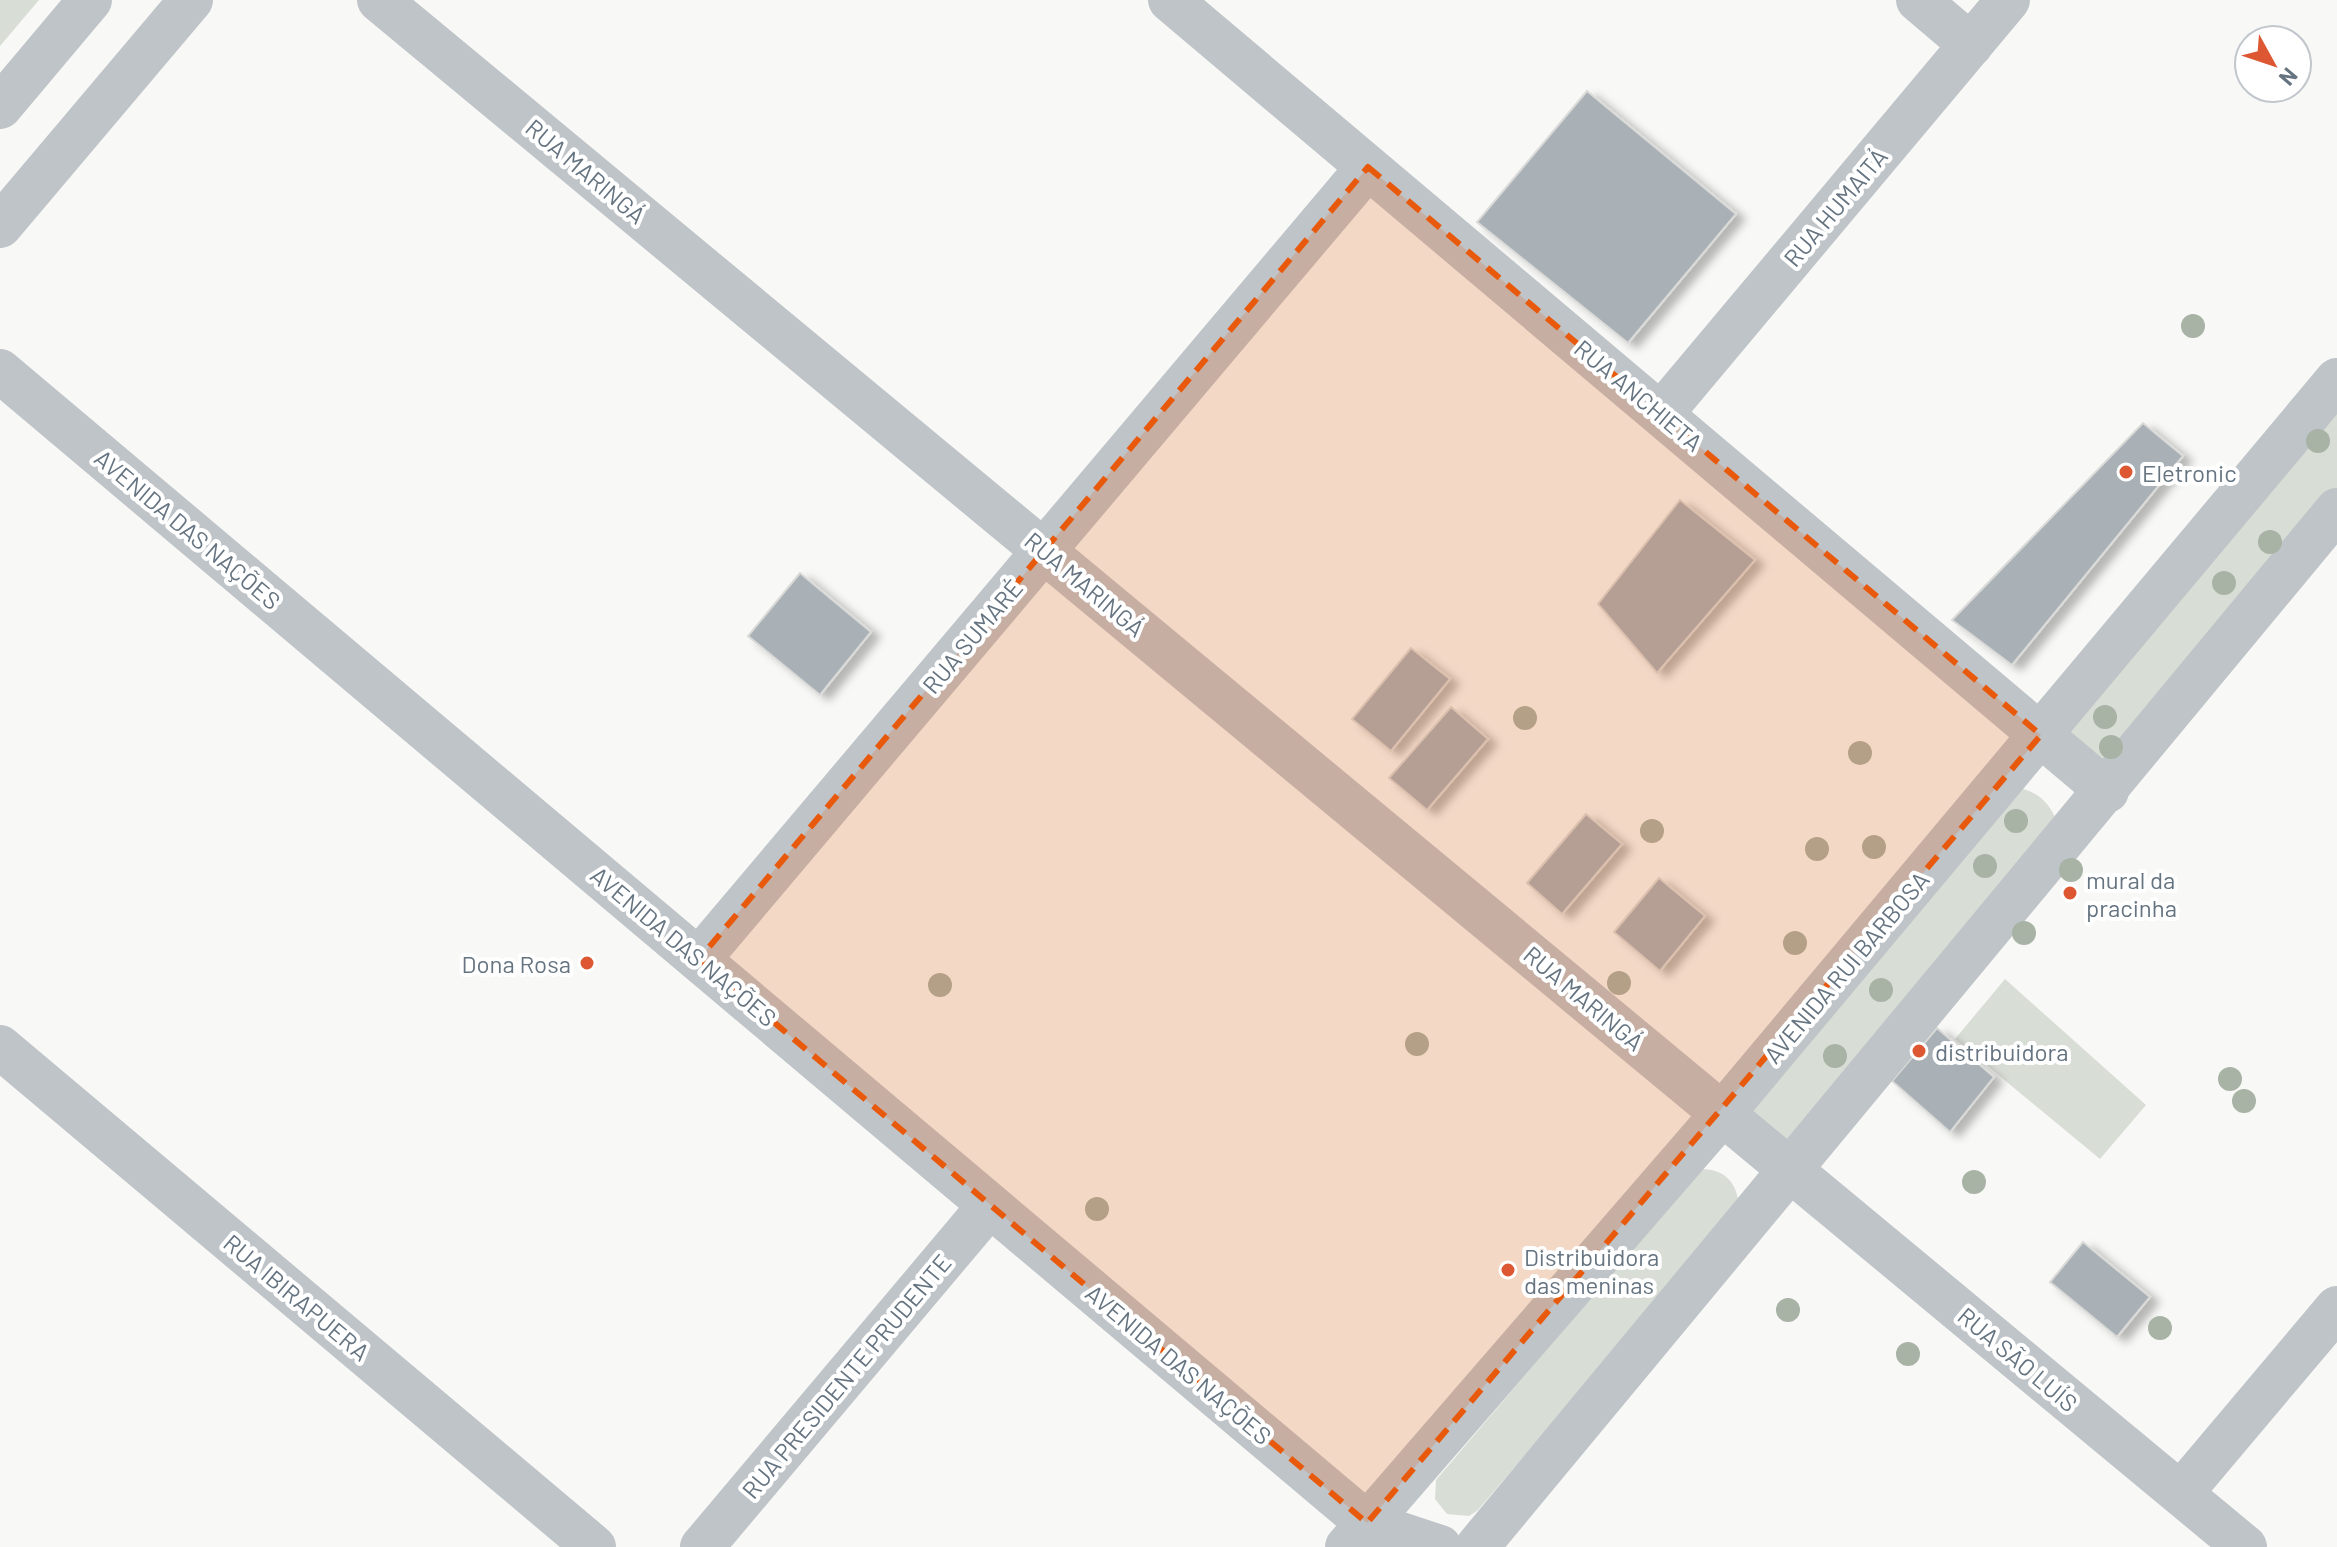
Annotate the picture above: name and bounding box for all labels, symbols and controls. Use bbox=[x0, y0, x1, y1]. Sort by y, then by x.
north arrow bbox=[2233, 24, 2313, 104]
text: N bbox=[2274, 64, 2304, 91]
street label: RUA MARINGÁ bbox=[520, 112, 652, 230]
street label: RUA HUMAITÁ bbox=[1777, 142, 1893, 272]
street label: RUA ANCHIETA bbox=[1569, 333, 1709, 457]
street label: AVENIDA DAS NAÇÕES bbox=[89, 443, 287, 615]
place label: Eletronic bbox=[2142, 458, 2237, 487]
marker: Eletronic bbox=[2117, 463, 2135, 481]
street label: RUA MARINGÁ bbox=[1019, 525, 1151, 643]
street label: RUA SUMARÉ bbox=[916, 573, 1028, 699]
street label: AVENIDA DAS NAÇÕES bbox=[585, 860, 783, 1032]
street label: AVENIDA RUI BARBOSA bbox=[1757, 865, 1935, 1069]
place label: mural da pracinha bbox=[2086, 865, 2177, 922]
marker: mural da pracinha bbox=[2061, 884, 2079, 902]
street label: RUA MARINGÁ bbox=[1518, 939, 1650, 1057]
place label: Dona Rosa bbox=[462, 949, 571, 978]
marker: Dona Rosa bbox=[578, 954, 596, 972]
place label: distribuidora bbox=[1935, 1037, 2069, 1066]
marker: distribuidora bbox=[1910, 1042, 1928, 1060]
street label: RUA IBIRAPUERA bbox=[218, 1228, 376, 1366]
place label: Distribuidora das meninas bbox=[1524, 1242, 1659, 1299]
street label: RUA PRESIDENTE PRUDENTE bbox=[735, 1248, 957, 1504]
marker: Distribuidora das meninas bbox=[1499, 1261, 1517, 1279]
street label: AVENIDA DAS NAÇÕES bbox=[1080, 1278, 1278, 1450]
street label: RUA SÃO LUÍS bbox=[1952, 1301, 2084, 1417]

